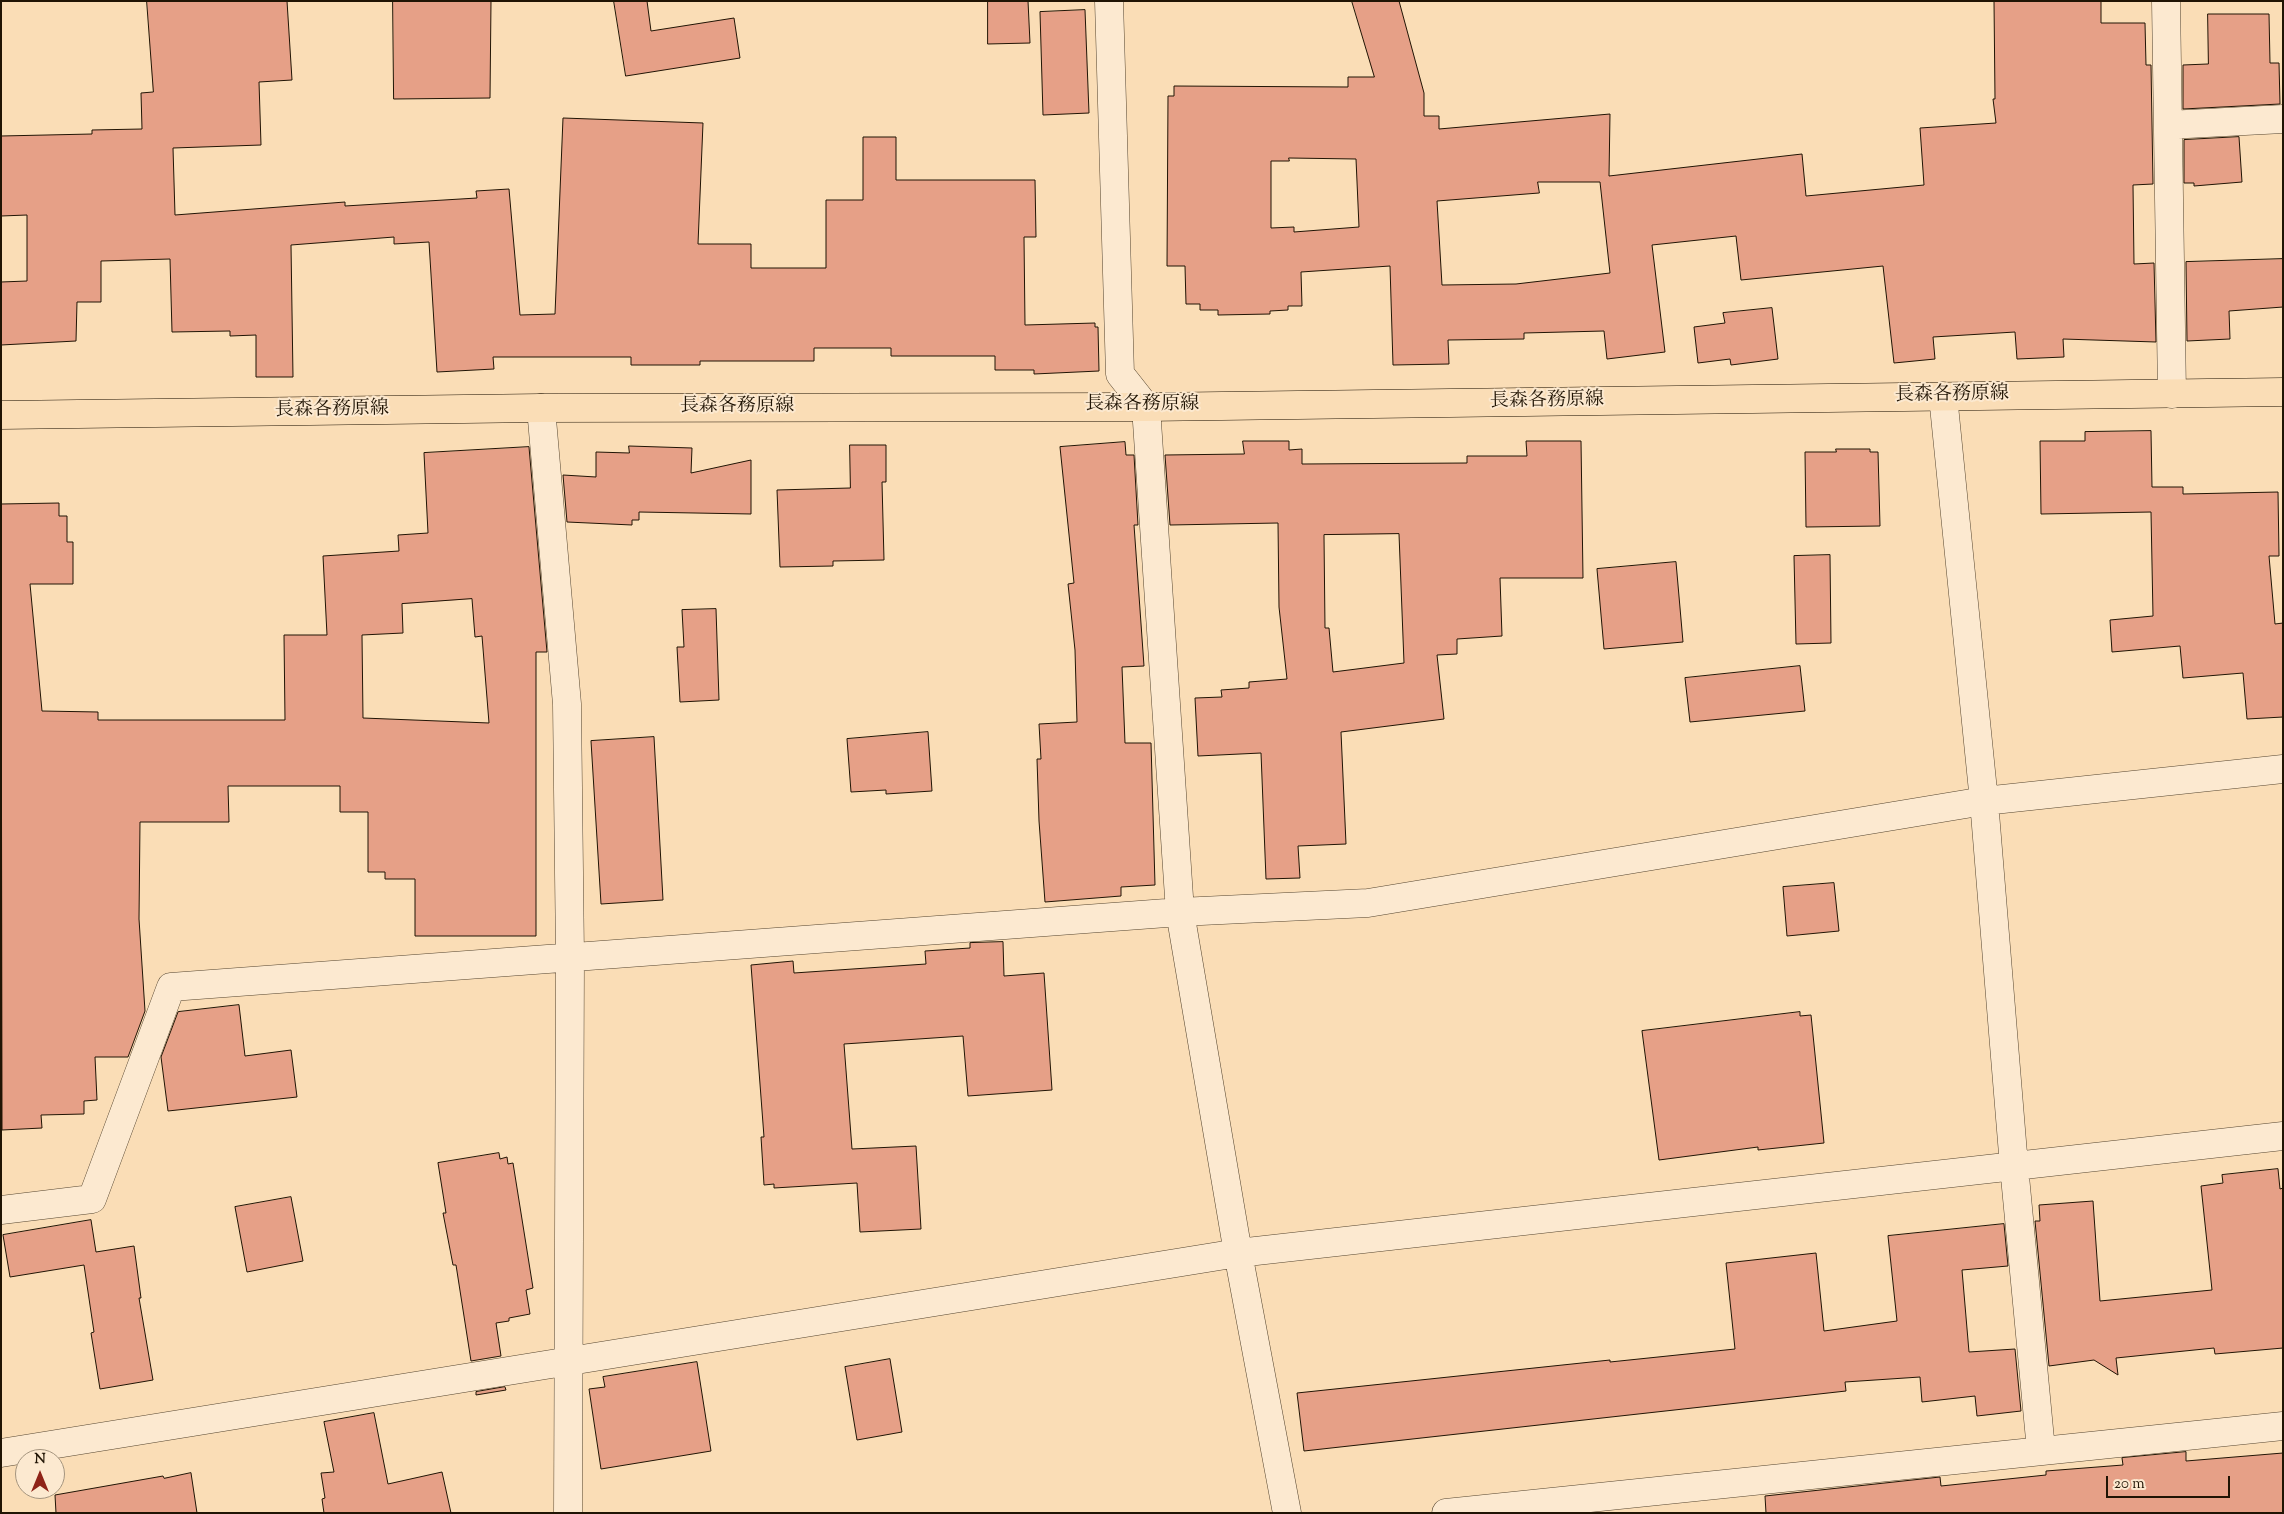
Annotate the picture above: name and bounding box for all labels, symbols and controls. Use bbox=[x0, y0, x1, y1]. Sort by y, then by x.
street label: 長森各務原線 bbox=[1895, 384, 2009, 408]
street label: 長森各務原線 bbox=[1490, 390, 1604, 414]
street label: 長森各務原線 bbox=[1085, 395, 1199, 417]
street label: 長森各務原線 bbox=[680, 397, 794, 419]
street label: 長森各務原線 bbox=[275, 399, 389, 423]
north arrow bbox=[15, 1449, 65, 1499]
text: N bbox=[34, 1450, 46, 1470]
scale bar bbox=[2109, 1466, 2233, 1498]
text: 20 m bbox=[2114, 1474, 2145, 1495]

